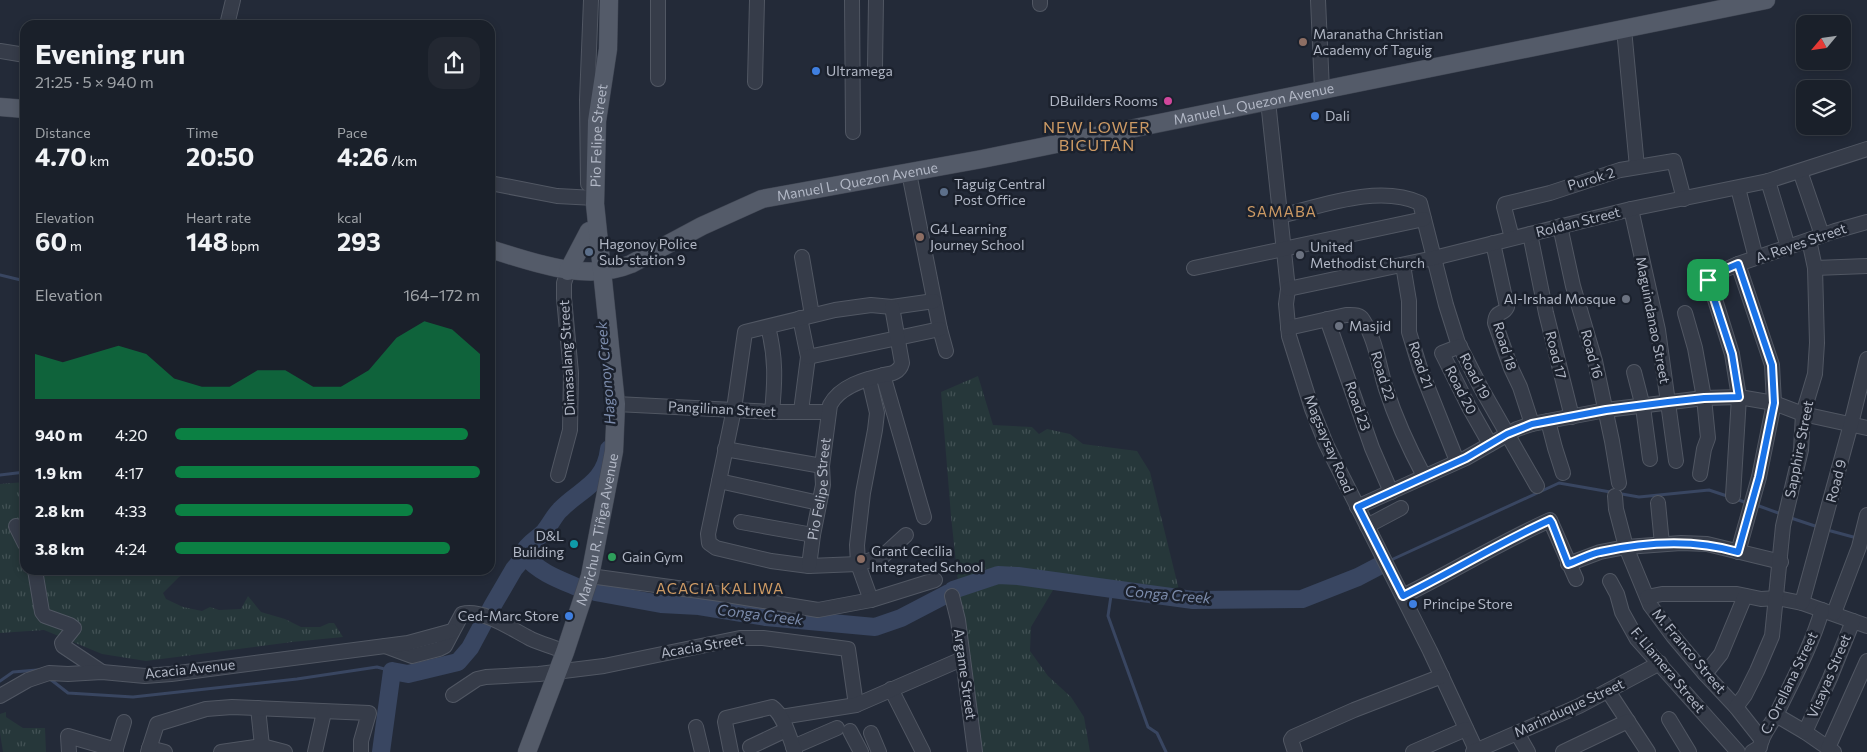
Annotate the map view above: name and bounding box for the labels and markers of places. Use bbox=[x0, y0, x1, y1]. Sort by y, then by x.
place label: Maranatha Christian Academy of Taguig bbox=[1313, 25, 1443, 58]
marker: Maranatha Christian Academy of Taguig bbox=[1297, 36, 1309, 48]
place label: Ultramega bbox=[826, 62, 893, 79]
marker: Ultramega bbox=[810, 65, 822, 77]
place label: DBuilders Rooms bbox=[1050, 92, 1158, 109]
marker: DBuilders Rooms bbox=[1162, 95, 1174, 107]
place label: Dali bbox=[1325, 107, 1350, 124]
marker: Dali bbox=[1309, 110, 1321, 122]
place label: Taguig Central Post Office bbox=[954, 175, 1045, 208]
marker: Taguig Central Post Office bbox=[938, 186, 950, 198]
place label: G4 Learning Journey School bbox=[930, 220, 1024, 253]
marker: G4 Learning Journey School bbox=[914, 231, 926, 243]
place label: Hagonoy Police Sub-station 9 bbox=[599, 235, 697, 268]
place label: United Methodist Church bbox=[1310, 238, 1425, 271]
marker: Hagonoy Police Sub-station 9 bbox=[583, 246, 595, 258]
marker: United Methodist Church bbox=[1294, 249, 1306, 261]
pin bbox=[1687, 259, 1729, 301]
place label: Al-Irshad Mosque bbox=[1504, 290, 1616, 307]
marker: Al-Irshad Mosque bbox=[1620, 293, 1632, 305]
place label: Masjid bbox=[1349, 317, 1391, 334]
marker: Masjid bbox=[1333, 320, 1345, 332]
place label: D&L Building bbox=[513, 527, 564, 560]
marker: D&L Building bbox=[568, 538, 580, 550]
place label: Grant Cecilia Integrated School bbox=[871, 542, 984, 575]
place label: Gain Gym bbox=[622, 548, 683, 565]
marker: Gain Gym bbox=[606, 551, 618, 563]
marker: Grant Cecilia Integrated School bbox=[855, 553, 867, 565]
place label: Principe Store bbox=[1423, 595, 1513, 612]
marker: Principe Store bbox=[1407, 598, 1419, 610]
place label: Ced-Marc Store bbox=[458, 607, 559, 624]
marker: Ced-Marc Store bbox=[563, 610, 575, 622]

